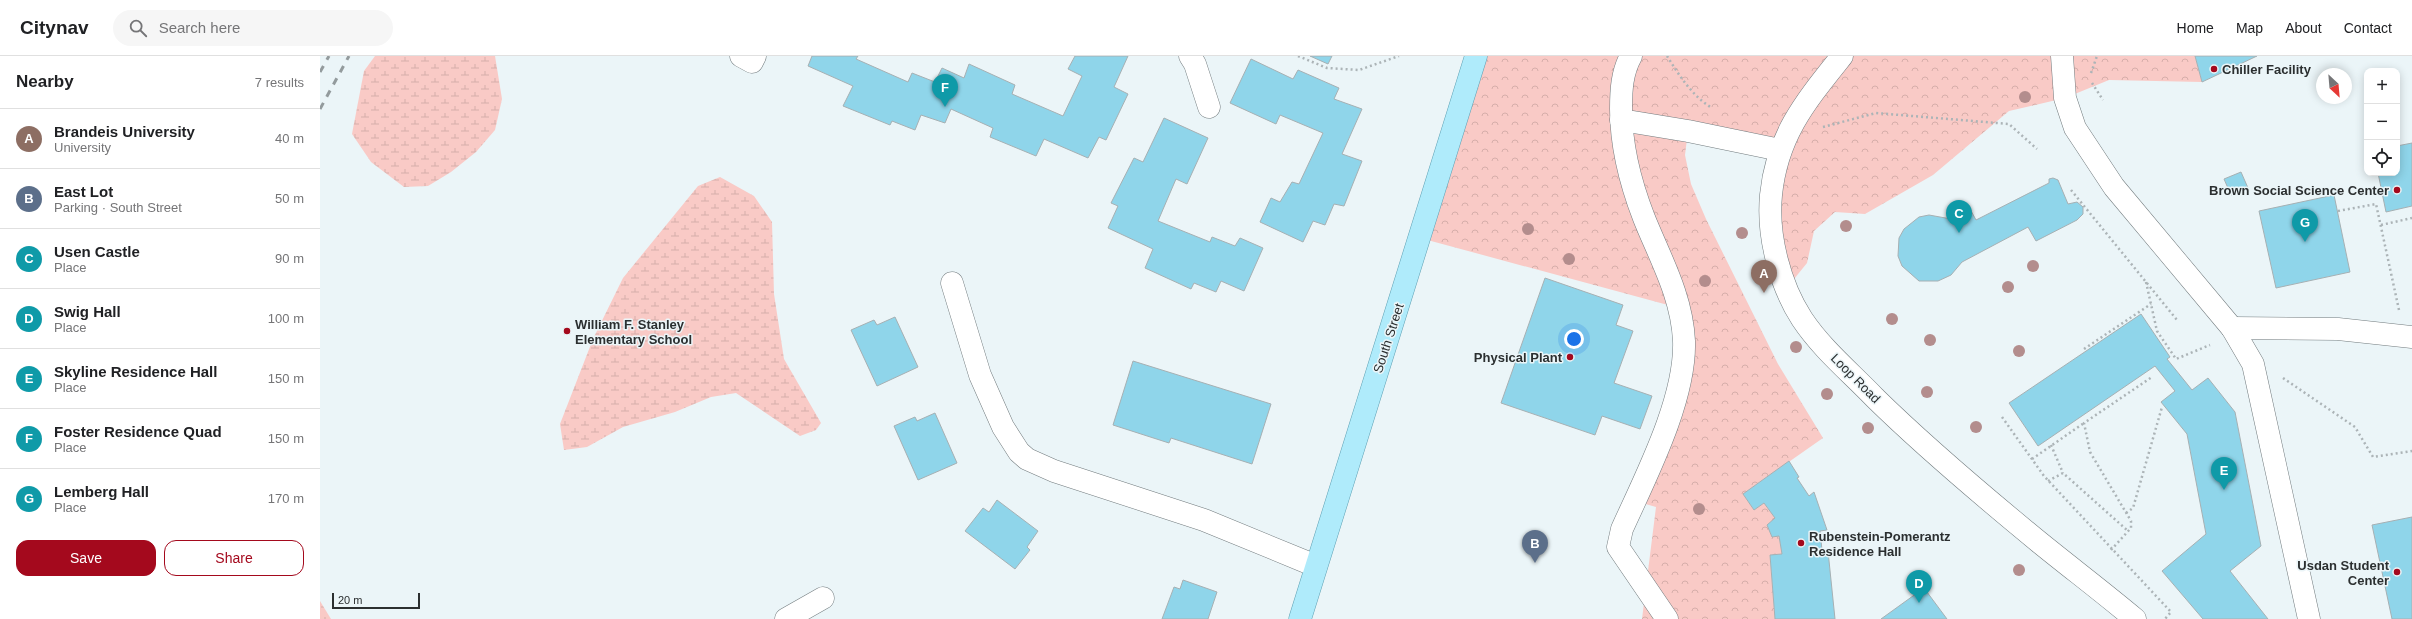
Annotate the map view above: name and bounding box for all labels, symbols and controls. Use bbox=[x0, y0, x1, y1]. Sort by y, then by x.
search box bbox=[113, 10, 393, 46]
text: Citynav bbox=[20, 17, 89, 38]
icon: search bbox=[127, 17, 149, 39]
text: Search here bbox=[159, 19, 240, 36]
text: Home bbox=[2177, 20, 2214, 36]
text: Map bbox=[2236, 20, 2263, 36]
text: About bbox=[2285, 20, 2322, 36]
text: Contact bbox=[2344, 20, 2392, 36]
place label: Chiller Facility bbox=[2222, 62, 2312, 77]
marker: Chiller Facility bbox=[2209, 64, 2219, 74]
north arrow bbox=[2316, 68, 2352, 104]
map controls bbox=[2364, 68, 2400, 176]
button: + bbox=[2364, 68, 2400, 104]
text: Nearby bbox=[16, 72, 74, 91]
pin: F bbox=[932, 74, 958, 107]
text: 7 results bbox=[255, 75, 304, 90]
button: − bbox=[2364, 104, 2400, 140]
text: Brandeis University bbox=[54, 123, 195, 140]
text: A bbox=[24, 131, 34, 146]
text: 40 m bbox=[275, 131, 304, 146]
text: University bbox=[54, 140, 111, 155]
button: locate bbox=[2364, 140, 2400, 176]
text: East Lot bbox=[54, 183, 113, 200]
place label: Brown Social Science Center bbox=[2209, 183, 2389, 198]
marker: Brown Social Science Center bbox=[2392, 185, 2402, 195]
text: B bbox=[24, 191, 34, 206]
text: 50 m bbox=[275, 191, 304, 206]
text: Parking · South Street bbox=[54, 200, 182, 215]
pin: C bbox=[1946, 200, 1972, 233]
pin: G bbox=[2292, 209, 2318, 242]
text: Usen Castle bbox=[54, 243, 140, 260]
text: C bbox=[24, 251, 34, 266]
text: 90 m bbox=[275, 251, 304, 266]
text: Place bbox=[54, 260, 87, 275]
pin: A bbox=[1751, 260, 1777, 293]
street label: South Street bbox=[1370, 301, 1407, 375]
text: Swig Hall bbox=[54, 303, 121, 320]
text: D bbox=[24, 311, 34, 326]
text: 100 m bbox=[268, 311, 304, 326]
place label: William F. Stanley Elementary School bbox=[575, 317, 692, 347]
text: Place bbox=[54, 320, 87, 335]
marker: William F. Stanley Elementary School bbox=[562, 326, 572, 336]
your location bbox=[1564, 329, 1584, 349]
place label: Physical Plant bbox=[1474, 350, 1563, 365]
street label: Loop Road bbox=[1828, 351, 1883, 406]
marker: Physical Plant bbox=[1565, 352, 1575, 362]
text: Skyline Residence Hall bbox=[54, 363, 217, 380]
text: E bbox=[25, 371, 33, 386]
text: 150 m bbox=[268, 371, 304, 386]
text: Place bbox=[54, 380, 87, 395]
text: Foster Residence Quad bbox=[54, 423, 222, 440]
text: F bbox=[25, 431, 33, 446]
text: 150 m bbox=[268, 431, 304, 446]
text: Place bbox=[54, 440, 87, 455]
pin: E bbox=[2211, 457, 2237, 490]
text: Lemberg Hall bbox=[54, 483, 149, 500]
text: G bbox=[24, 491, 34, 506]
text: 170 m bbox=[268, 491, 304, 506]
text: Place bbox=[54, 500, 87, 515]
place label: Rubenstein-Pomerantz Residence Hall bbox=[1809, 529, 1951, 559]
pin: B bbox=[1522, 530, 1548, 563]
marker: Rubenstein-Pomerantz Residence Hall bbox=[1796, 538, 1806, 548]
button: Save bbox=[16, 540, 156, 576]
button: Share bbox=[164, 540, 304, 576]
place label: Usdan Student Center bbox=[2297, 558, 2390, 588]
marker: Usdan Student Center bbox=[2392, 567, 2402, 577]
pin: D bbox=[1906, 570, 1932, 603]
scale bar bbox=[332, 591, 420, 610]
text: 20 m bbox=[338, 594, 362, 606]

